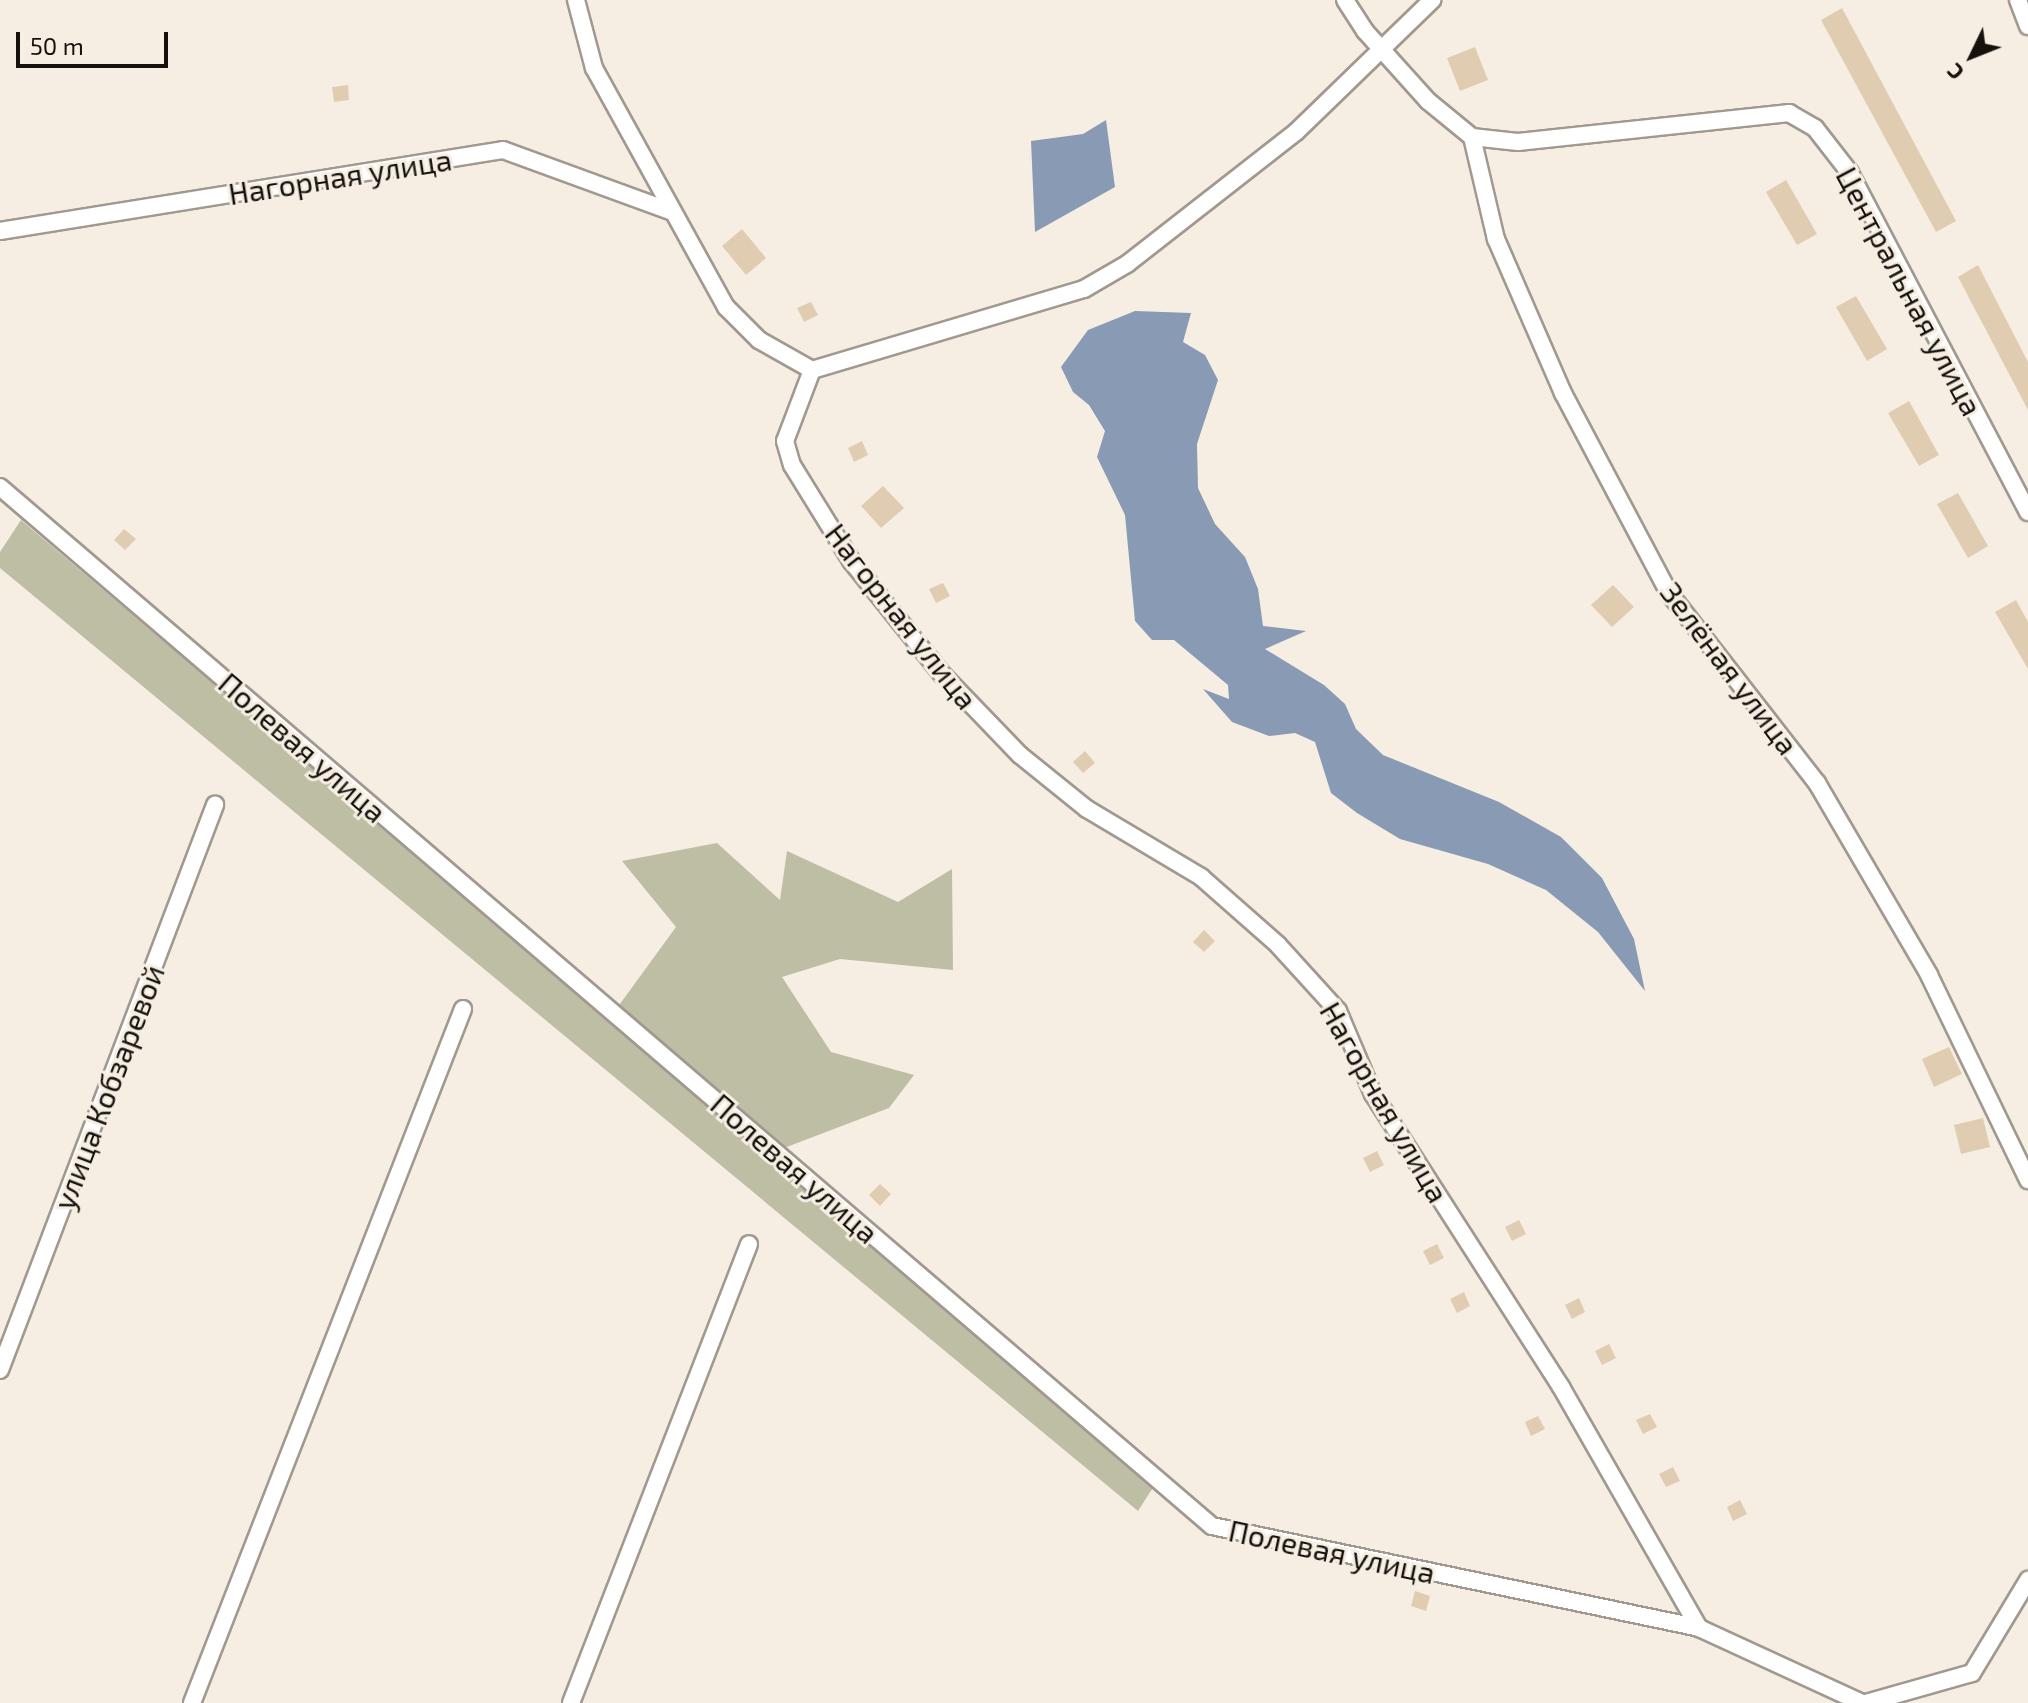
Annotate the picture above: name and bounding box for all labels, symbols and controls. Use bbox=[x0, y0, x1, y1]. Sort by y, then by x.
scale bar bbox=[20, 16, 172, 66]
north arrow bbox=[1932, 16, 2012, 96]
text: 50 m bbox=[30, 31, 84, 60]
text: С bbox=[1941, 59, 1968, 86]
street label: Нагорная улица bbox=[226, 141, 454, 211]
street label: Центральная улица bbox=[1829, 161, 1991, 421]
street label: Нагорная улица bbox=[818, 516, 986, 716]
street label: Зелёная улица bbox=[1653, 575, 1807, 761]
street label: Полевая улица bbox=[212, 665, 394, 829]
street label: улица Кобзаревой bbox=[45, 960, 171, 1214]
street label: Нагорная улица bbox=[1313, 995, 1457, 1209]
street label: Полевая улица bbox=[704, 1086, 886, 1250]
street label: Полевая улица bbox=[1226, 1512, 1438, 1590]

